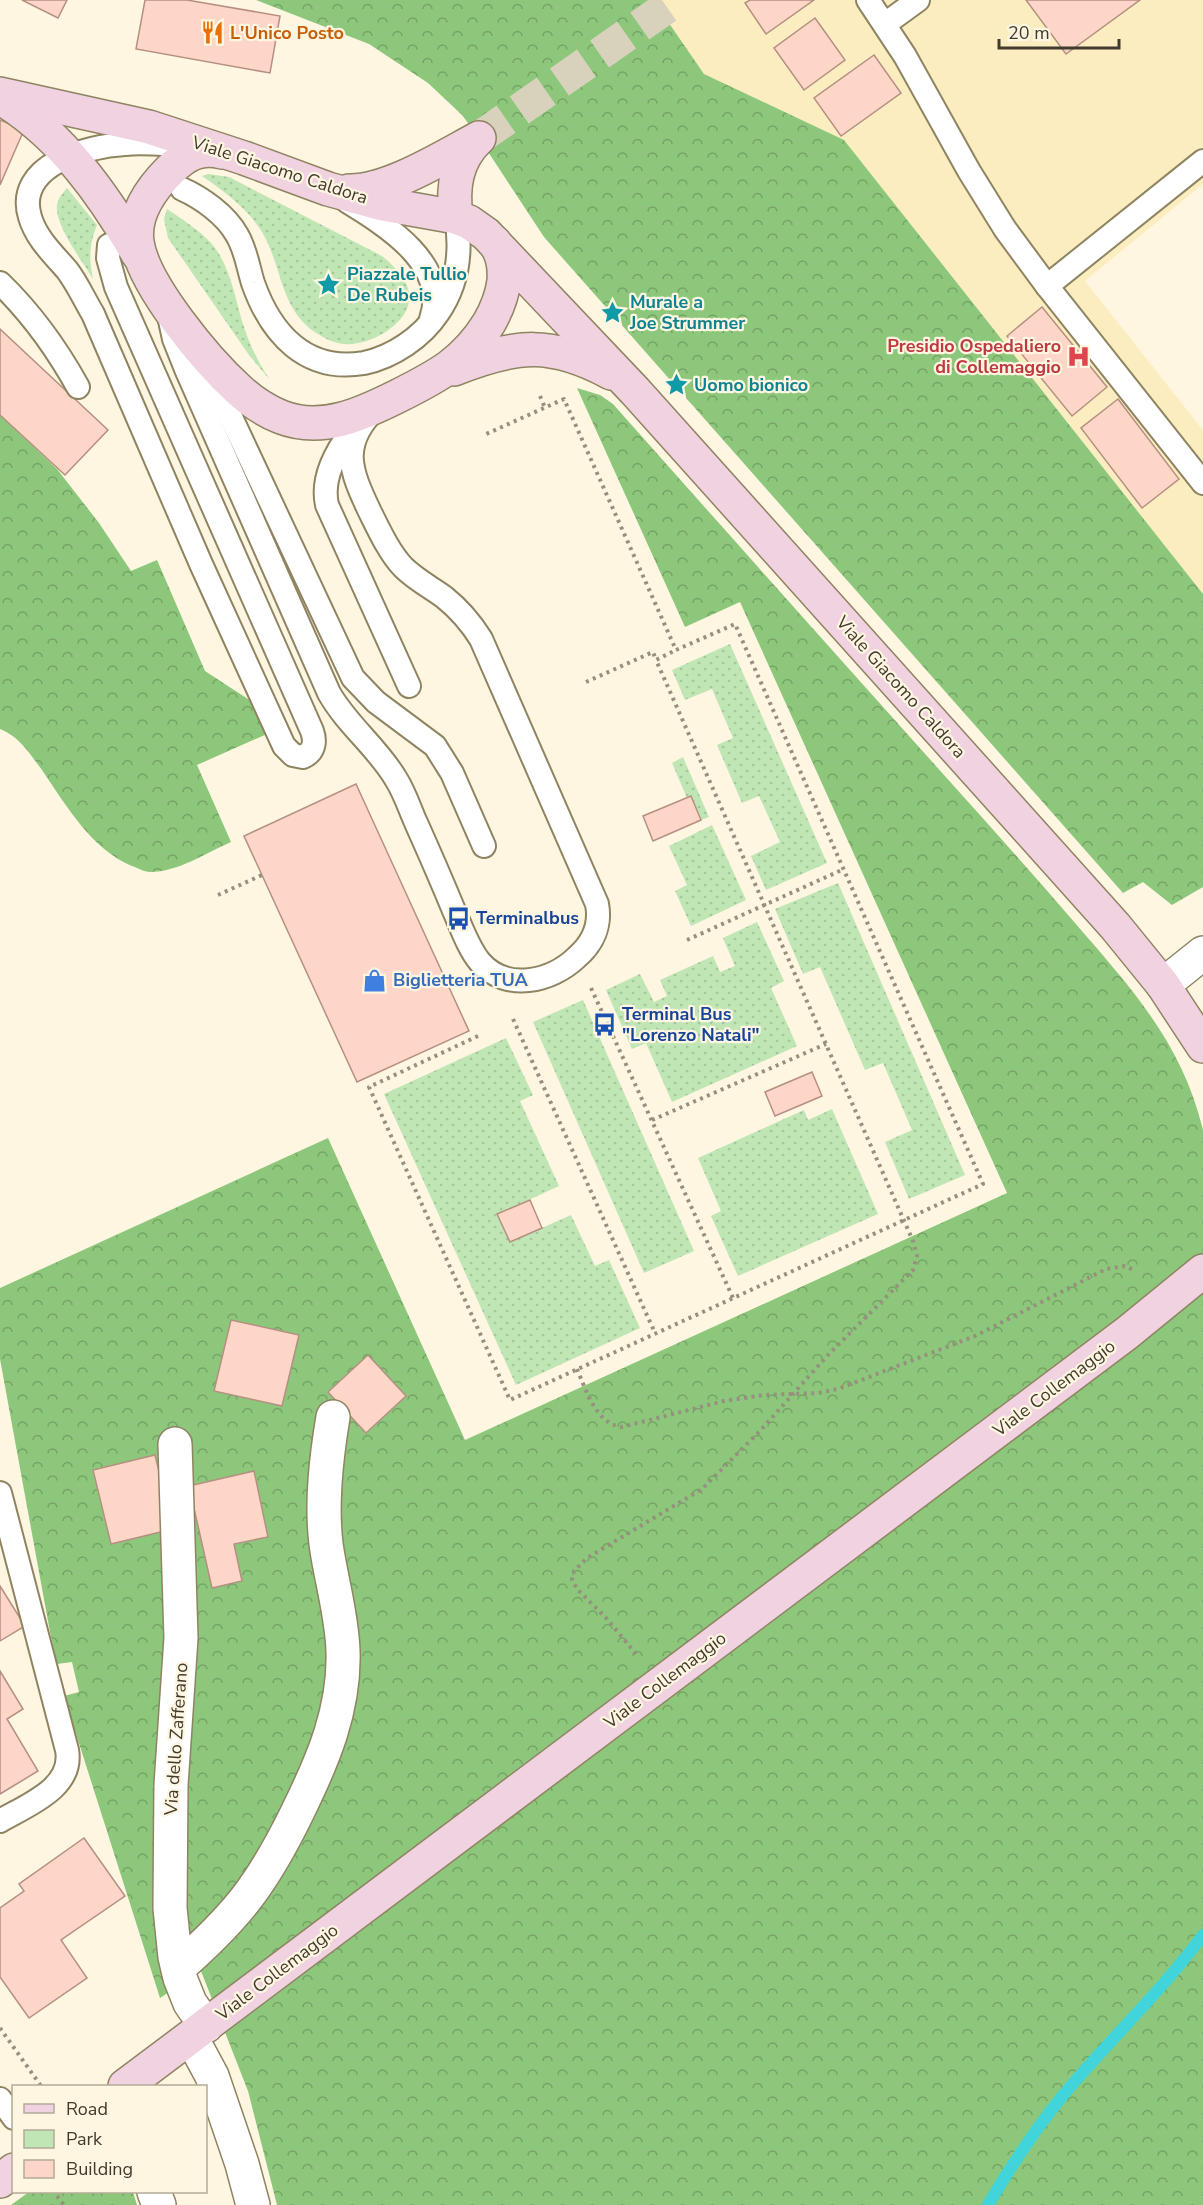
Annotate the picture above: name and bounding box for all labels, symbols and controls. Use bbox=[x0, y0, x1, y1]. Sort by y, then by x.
scale bar bbox=[999, 12, 1119, 50]
restaurant icon: L'Unico Posto bbox=[199, 20, 225, 46]
place label: L'Unico Posto bbox=[230, 21, 344, 45]
text: 20 m bbox=[1008, 21, 1050, 45]
street label: Viale Giacomo Caldora bbox=[188, 130, 371, 210]
place label: Piazzale Tullio De Rubeis bbox=[347, 262, 467, 307]
place icon: Piazzale Tullio De Rubeis bbox=[316, 271, 342, 297]
place label: Murale a Joe Strummer bbox=[629, 290, 745, 335]
place icon: Murale a Joe Strummer bbox=[599, 299, 625, 325]
place label: Presidio Ospedaliero di Collemaggio bbox=[887, 334, 1061, 379]
hospital icon: Presidio Ospedaliero di Collemaggio bbox=[1066, 343, 1092, 369]
place icon: Uomo bionico bbox=[663, 372, 689, 398]
place label: Uomo bionico bbox=[694, 373, 808, 397]
street label: Viale Giacomo Caldora bbox=[830, 610, 971, 763]
bus stop icon: Terminalbus bbox=[445, 905, 471, 931]
place label: Terminalbus bbox=[476, 906, 579, 930]
shop icon: Biglietteria TUA bbox=[362, 967, 388, 993]
place label: Biglietteria TUA bbox=[393, 968, 529, 992]
place label: Terminal Bus "Lorenzo Natali" bbox=[622, 1002, 760, 1047]
bus stop icon: Terminal Bus "Lorenzo Natali" bbox=[591, 1011, 617, 1037]
street label: Viale Collemaggio bbox=[987, 1334, 1120, 1443]
street label: Viale Collemaggio bbox=[598, 1626, 731, 1735]
street label: Via dello Zafferano bbox=[159, 1662, 193, 1817]
street label: Viale Collemaggio bbox=[210, 1918, 343, 2027]
legend bbox=[12, 2085, 207, 2193]
text: Road bbox=[66, 2097, 108, 2121]
text: Park bbox=[66, 2127, 103, 2151]
text: Building bbox=[66, 2157, 133, 2181]

